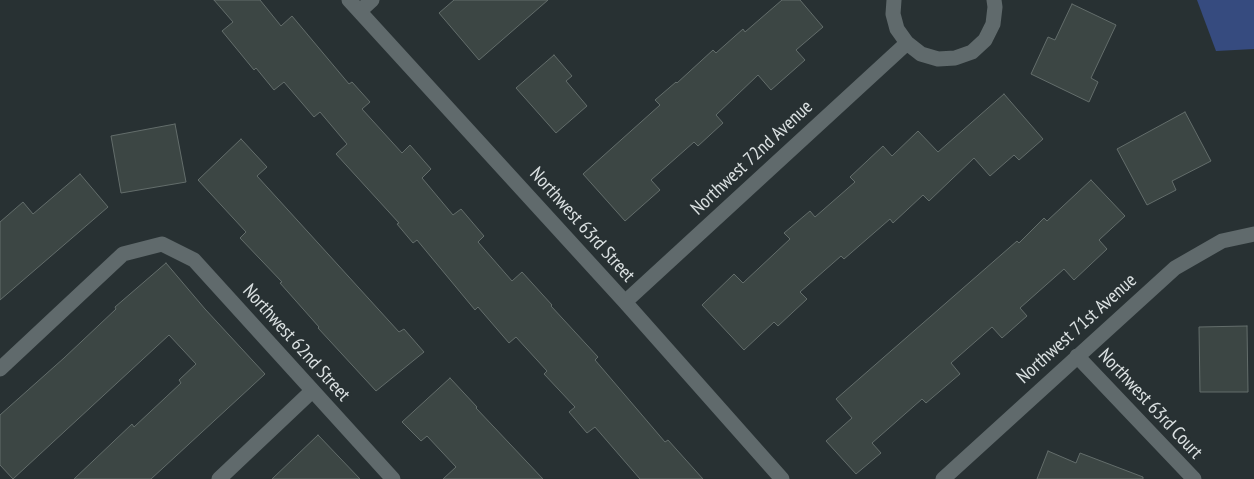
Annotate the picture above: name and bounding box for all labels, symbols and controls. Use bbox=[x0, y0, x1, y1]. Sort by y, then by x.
street label: Northwest 72nd Avenue bbox=[686, 96, 818, 220]
street label: Northwest 63rd Street bbox=[525, 163, 639, 287]
street label: Northwest 71st Avenue bbox=[1012, 269, 1142, 389]
street label: Northwest 62nd Street bbox=[238, 280, 354, 406]
street label: Northwest 63rd Court bbox=[1093, 344, 1207, 464]

